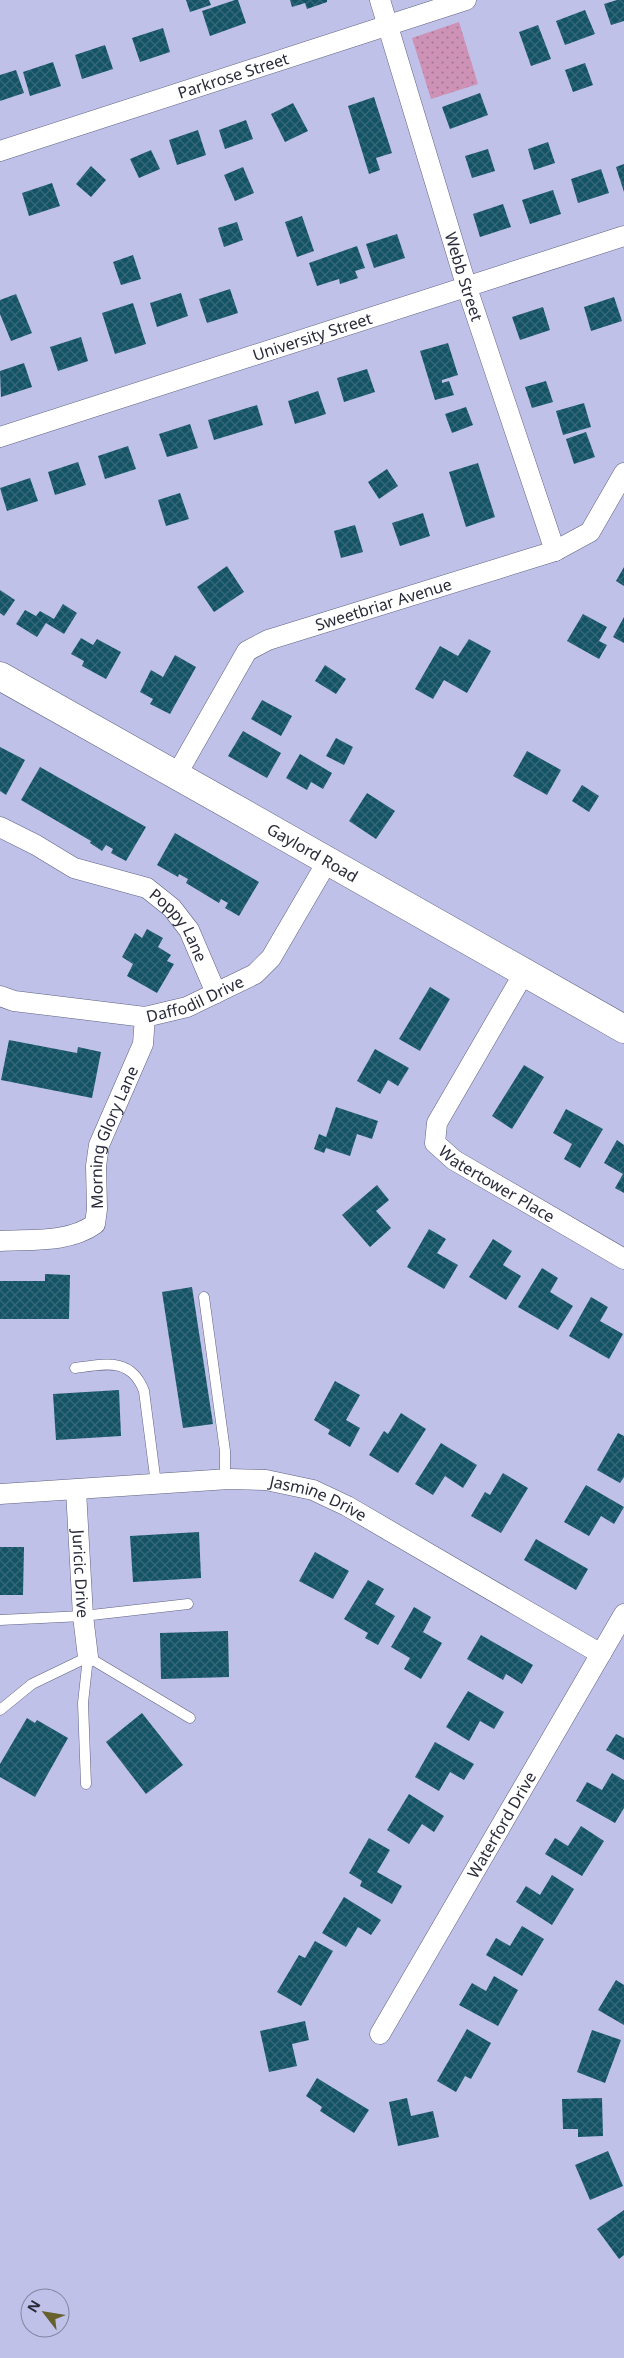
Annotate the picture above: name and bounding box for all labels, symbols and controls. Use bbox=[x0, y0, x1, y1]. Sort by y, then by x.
street label: Parkrose Street bbox=[175, 47, 292, 104]
street label: Webb Street bbox=[440, 229, 488, 324]
street label: University Street bbox=[250, 307, 375, 366]
street label: Sweetbriar Avenue bbox=[312, 573, 454, 636]
street label: Gaylord Road bbox=[263, 818, 362, 887]
street label: Poppy Lane bbox=[145, 883, 212, 965]
street label: Daffodil Drive bbox=[144, 970, 247, 1027]
street label: Morning Glory Lane bbox=[85, 1062, 143, 1209]
street label: Watertower Place bbox=[434, 1140, 559, 1227]
street label: Jasmine Drive bbox=[266, 1470, 371, 1526]
street label: Juricic Drive bbox=[67, 1527, 94, 1619]
street label: Waterford Drive bbox=[462, 1767, 541, 1882]
north arrow bbox=[20, 2288, 70, 2338]
text: N bbox=[22, 2296, 45, 2316]

